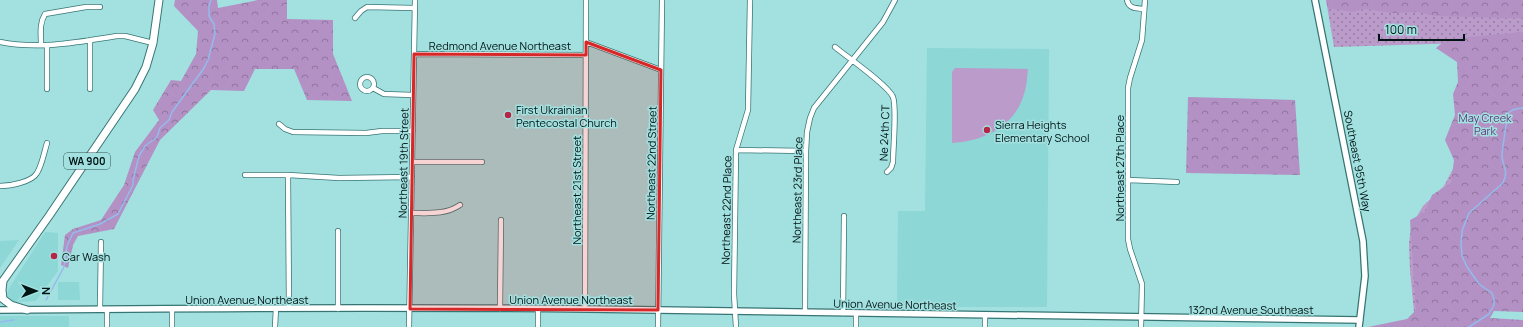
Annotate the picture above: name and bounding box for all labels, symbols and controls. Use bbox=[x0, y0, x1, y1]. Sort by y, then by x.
scale bar bbox=[1379, 16, 1464, 42]
text: 100 m bbox=[1385, 21, 1417, 38]
street label: Redmond Avenue Northeast bbox=[429, 38, 571, 53]
place label: First Ukrainian Pentecostal Church bbox=[516, 102, 617, 130]
street label: Ne 24th CT bbox=[876, 104, 892, 161]
street label: Northeast 22nd Street bbox=[643, 106, 659, 220]
street label: Northeast 19th Street bbox=[395, 108, 411, 218]
street label: Southeast 95th Way bbox=[1341, 109, 1375, 213]
marker: First Ukrainian Pentecostal Church bbox=[503, 110, 513, 120]
park label: May Creek Park bbox=[1458, 110, 1512, 138]
street label: Northeast 27th Place bbox=[1112, 114, 1127, 221]
place label: Sierra Heights Elementary School bbox=[995, 117, 1090, 145]
marker: Sierra Heights Elementary School bbox=[982, 125, 992, 135]
street label: Northeast 21st Street bbox=[569, 135, 584, 245]
street label: Northeast 23rd Place bbox=[789, 136, 805, 243]
road number: WA 900 bbox=[64, 153, 110, 169]
street label: Northeast 22nd Place bbox=[718, 155, 734, 265]
place label: Car Wash bbox=[62, 249, 110, 264]
marker: Car Wash bbox=[49, 251, 59, 261]
north arrow bbox=[16, 271, 56, 311]
text: N bbox=[39, 287, 54, 295]
street label: Union Avenue Northeast bbox=[185, 292, 309, 307]
street label: Union Avenue Northeast bbox=[509, 292, 633, 307]
street label: Union Avenue Northeast bbox=[833, 295, 957, 313]
street label: 132nd Avenue Southeast bbox=[1188, 302, 1314, 317]

